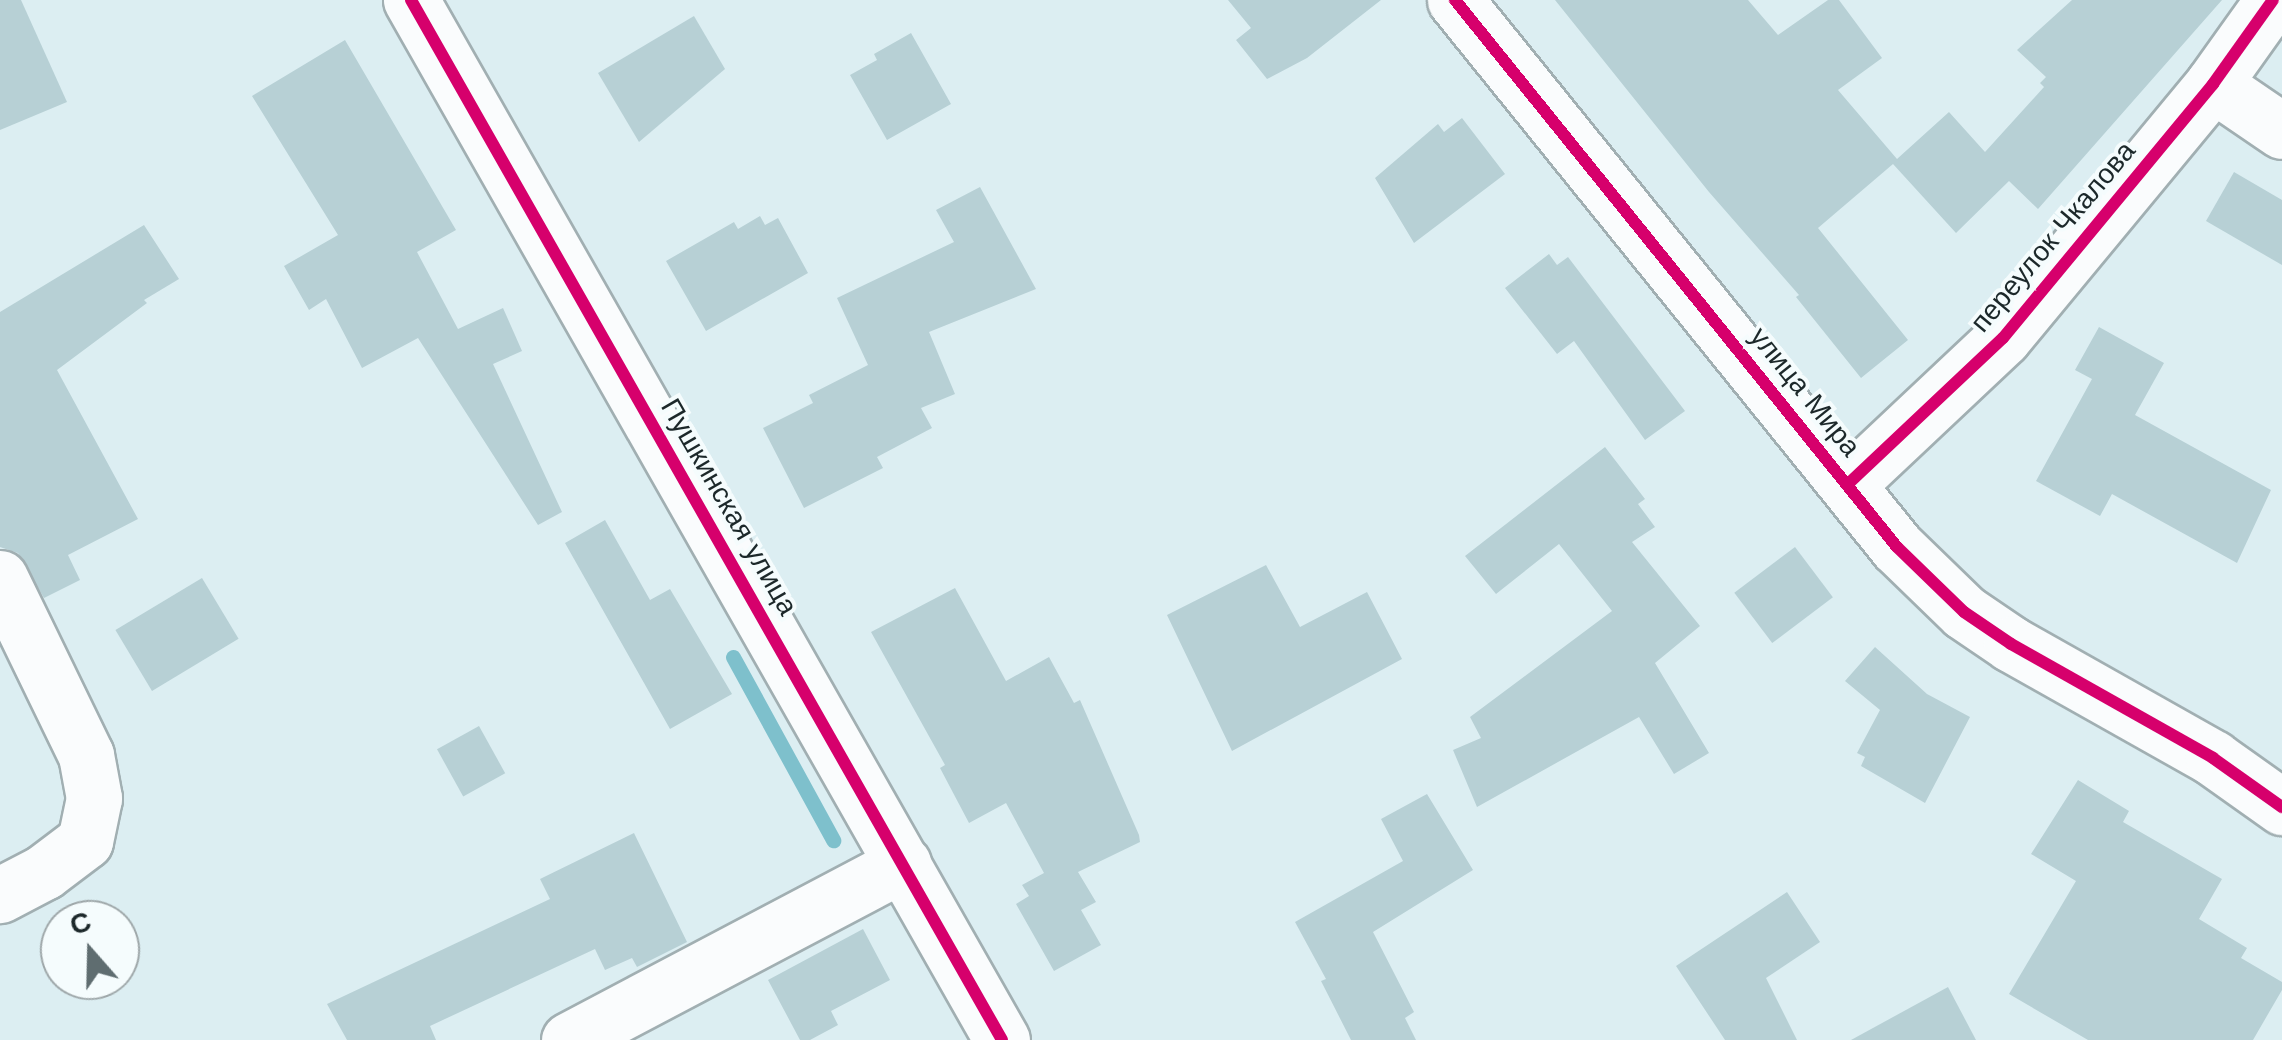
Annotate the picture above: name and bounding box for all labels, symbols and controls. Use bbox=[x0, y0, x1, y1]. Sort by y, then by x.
street label: переулок Чкалова bbox=[1964, 135, 2142, 339]
street label: улица Мира bbox=[1743, 321, 1867, 463]
street label: Пушкинская улица bbox=[653, 393, 805, 621]
north arrow bbox=[40, 900, 140, 1000]
text: С bbox=[65, 904, 95, 942]

